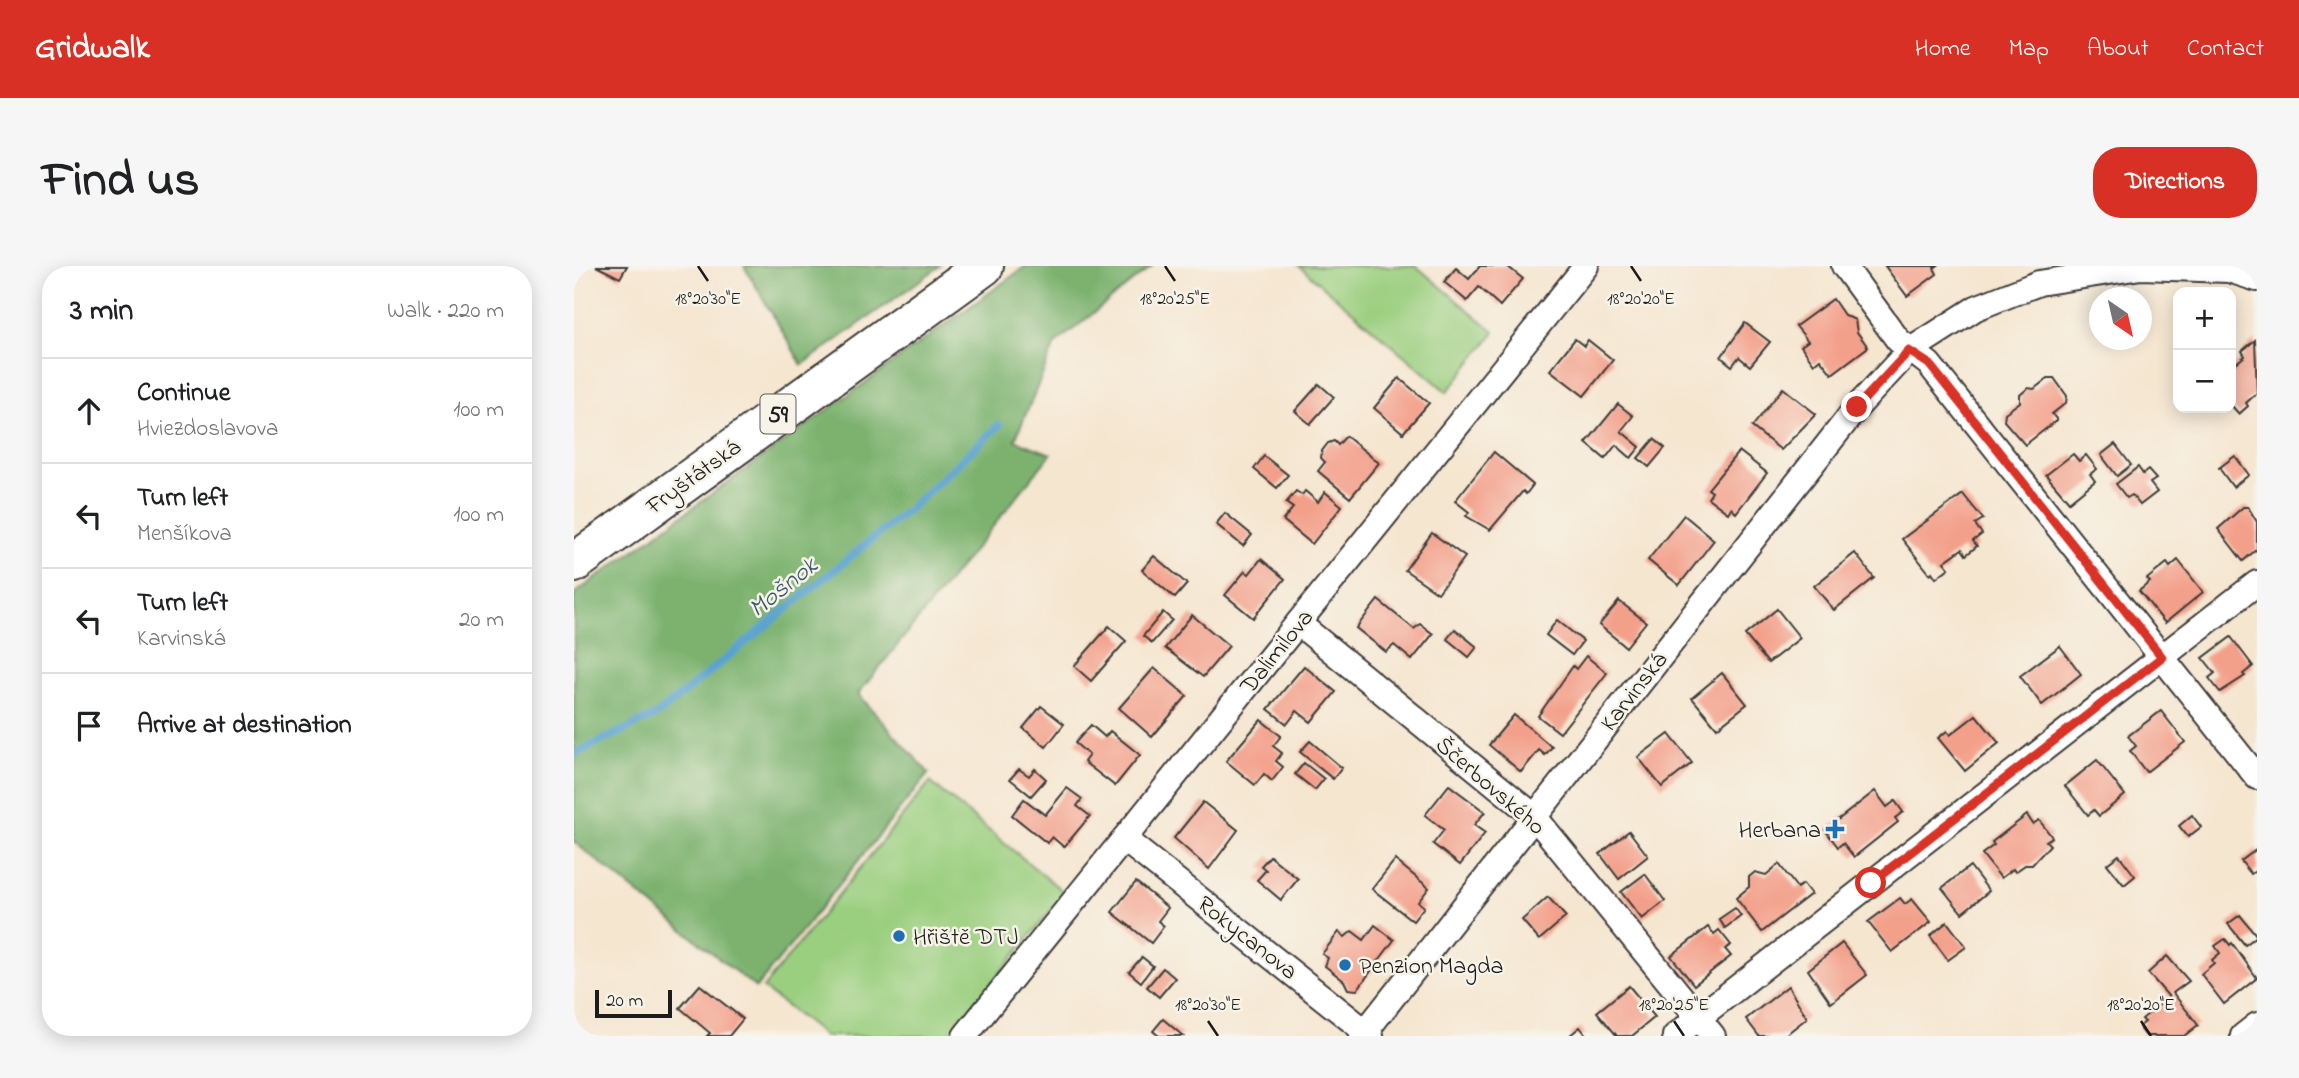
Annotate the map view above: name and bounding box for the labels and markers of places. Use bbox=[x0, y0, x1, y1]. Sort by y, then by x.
place label: Herbana bbox=[1738, 814, 1821, 849]
marker: Herbana bbox=[1827, 821, 1843, 837]
place label: Hřiště DTJ bbox=[913, 921, 1019, 956]
marker: Hřiště DTJ bbox=[891, 928, 907, 944]
place label: Penzion Magda bbox=[1359, 950, 1504, 985]
marker: Penzion Magda bbox=[1337, 957, 1353, 973]

